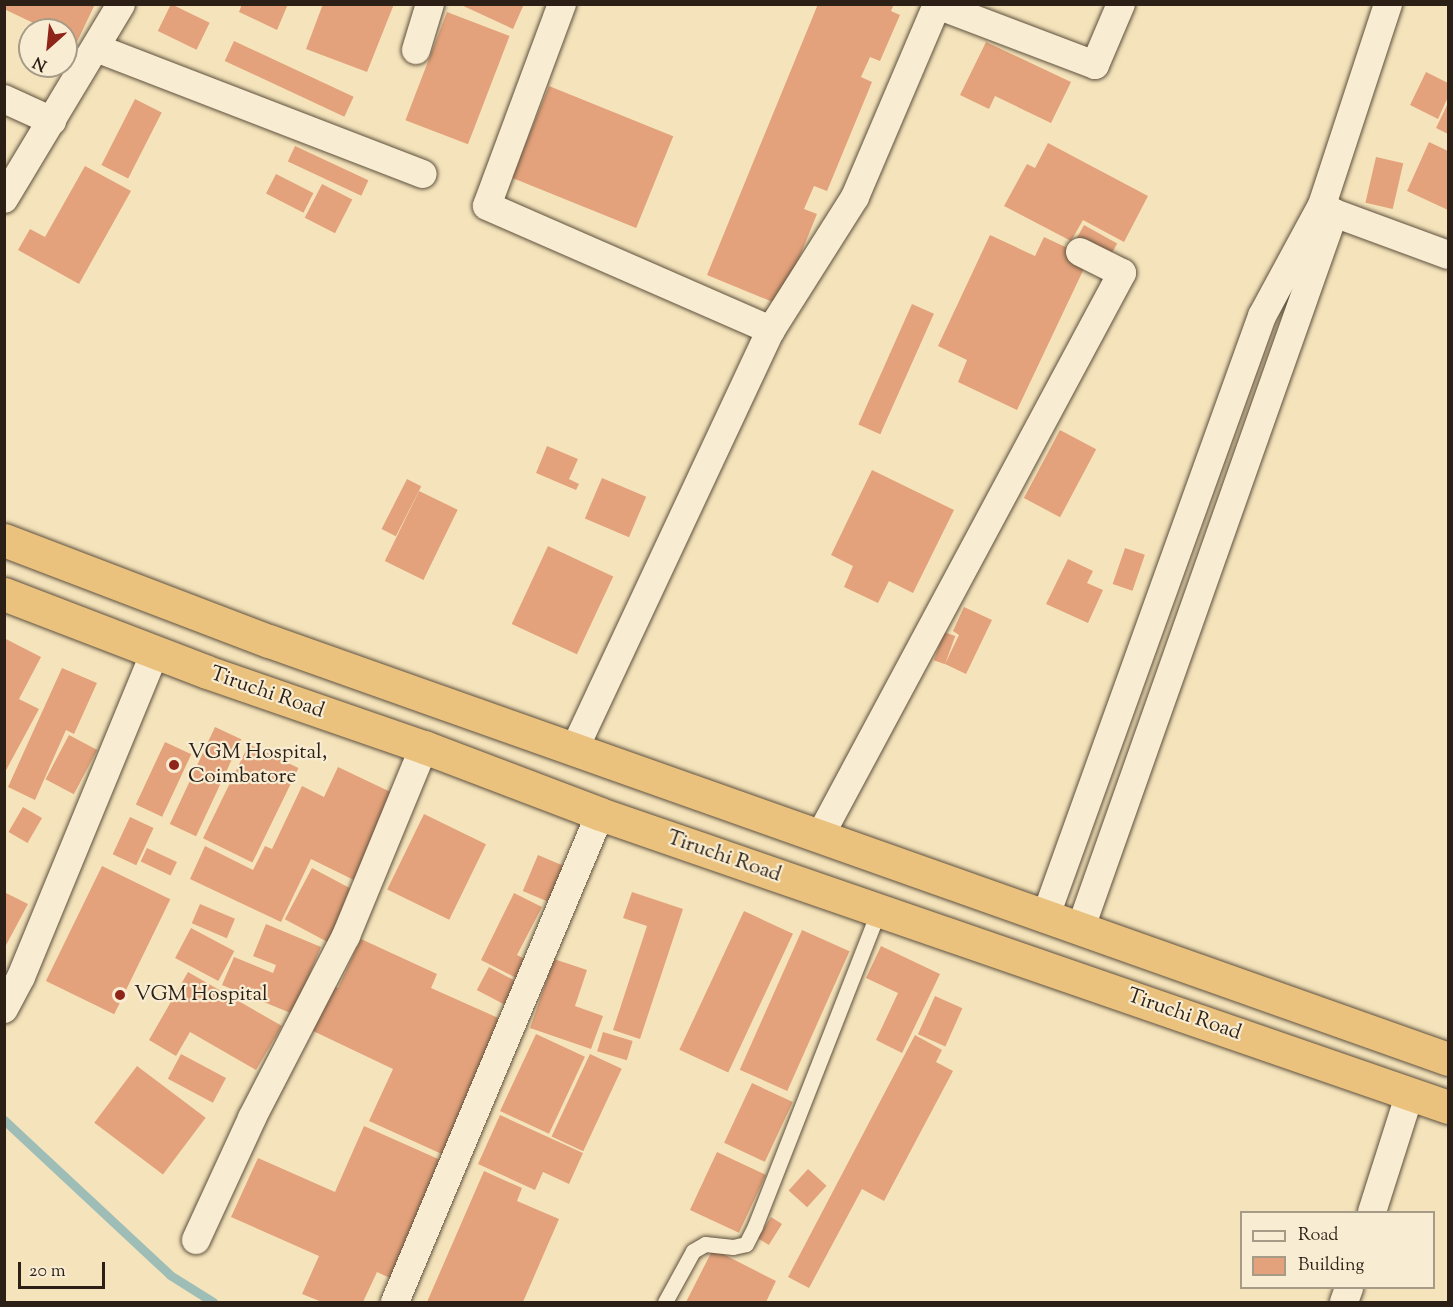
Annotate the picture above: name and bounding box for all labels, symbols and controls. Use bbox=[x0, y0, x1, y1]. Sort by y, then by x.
north arrow bbox=[18, 18, 78, 78]
text: N bbox=[30, 50, 51, 76]
street label: Tiruchi Road bbox=[207, 662, 327, 724]
place label: VGM Hospital, Coimbatore bbox=[188, 740, 327, 790]
marker: VGM Hospital, Coimbatore bbox=[165, 756, 183, 774]
street label: Tiruchi Road bbox=[664, 826, 784, 888]
place label: VGM Hospital bbox=[134, 982, 268, 1008]
street label: Tiruchi Road bbox=[1124, 984, 1244, 1046]
marker: VGM Hospital bbox=[111, 986, 129, 1004]
legend bbox=[1240, 1211, 1435, 1289]
text: Road bbox=[1298, 1223, 1338, 1249]
scale bar bbox=[21, 1250, 108, 1288]
text: Building bbox=[1298, 1253, 1364, 1279]
text: 20 m bbox=[29, 1259, 66, 1285]

